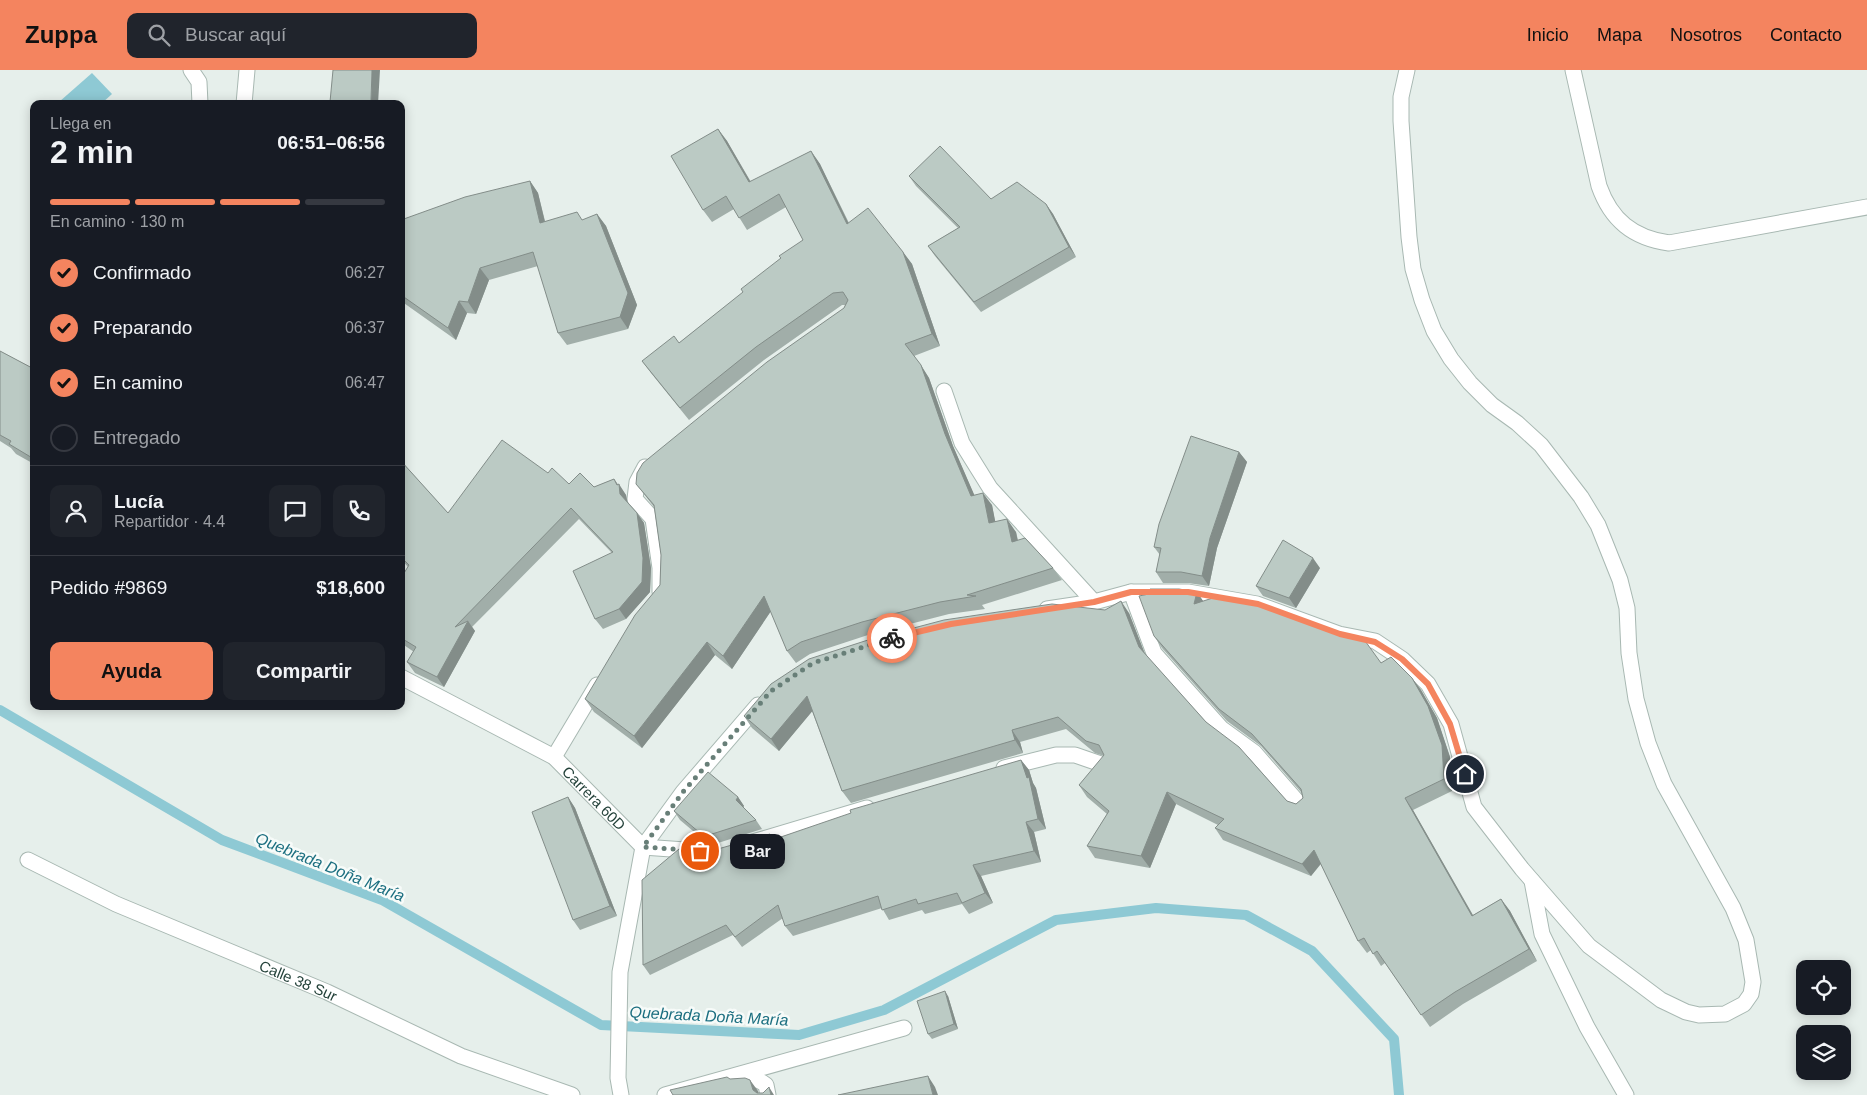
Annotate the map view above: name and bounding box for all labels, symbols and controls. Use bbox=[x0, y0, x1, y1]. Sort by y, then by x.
search box bbox=[127, 13, 477, 58]
text: Zuppa bbox=[25, 21, 97, 48]
icon: search bbox=[145, 21, 173, 49]
text: Buscar aquí bbox=[185, 24, 286, 45]
text: Inicio bbox=[1527, 25, 1569, 45]
text: Mapa bbox=[1597, 25, 1642, 45]
text: Nosotros bbox=[1670, 25, 1742, 45]
text: Contacto bbox=[1770, 25, 1842, 45]
text: Llega en bbox=[50, 115, 111, 132]
text: 06:51–06:56 bbox=[277, 132, 385, 153]
text: 2 min bbox=[50, 134, 134, 170]
text: En camino · 130 m bbox=[50, 213, 184, 230]
icon: check bbox=[50, 259, 78, 287]
text: Confirmado bbox=[93, 262, 191, 283]
text: 06:27 bbox=[345, 264, 385, 281]
icon: check bbox=[50, 314, 78, 342]
text: Preparando bbox=[93, 317, 192, 338]
text: 06:37 bbox=[345, 319, 385, 336]
icon: check bbox=[50, 369, 78, 397]
text: En camino bbox=[93, 372, 183, 393]
text: 06:47 bbox=[345, 374, 385, 391]
text: Entregado bbox=[93, 427, 181, 448]
button: person bbox=[50, 485, 102, 537]
button: chat bbox=[269, 485, 321, 537]
button: phone bbox=[333, 485, 385, 537]
text: Lucía bbox=[114, 491, 164, 512]
text: Repartidor · 4.4 bbox=[114, 513, 225, 530]
text: Pedido #9869 bbox=[50, 577, 167, 598]
text: $18,600 bbox=[316, 577, 385, 598]
courier bbox=[867, 613, 917, 663]
icon: bike bbox=[878, 624, 906, 652]
button: Ayuda bbox=[50, 642, 213, 700]
button: Compartir bbox=[223, 642, 385, 700]
pin bbox=[1444, 753, 1486, 795]
icon: home bbox=[1451, 760, 1479, 788]
street label: Carrera 60D bbox=[559, 762, 630, 833]
water label: Quebrada Doña María bbox=[253, 829, 407, 905]
pin bbox=[679, 830, 721, 872]
callout: Bar bbox=[730, 834, 785, 868]
icon: bag bbox=[686, 837, 714, 865]
text: Bar bbox=[744, 843, 771, 860]
street label: Calle 38 Sur bbox=[257, 956, 340, 1004]
map controls bbox=[1796, 960, 1851, 1080]
button: locate bbox=[1796, 960, 1851, 1015]
water label: Quebrada Doña María bbox=[629, 1003, 789, 1029]
button: layers bbox=[1796, 1025, 1851, 1080]

